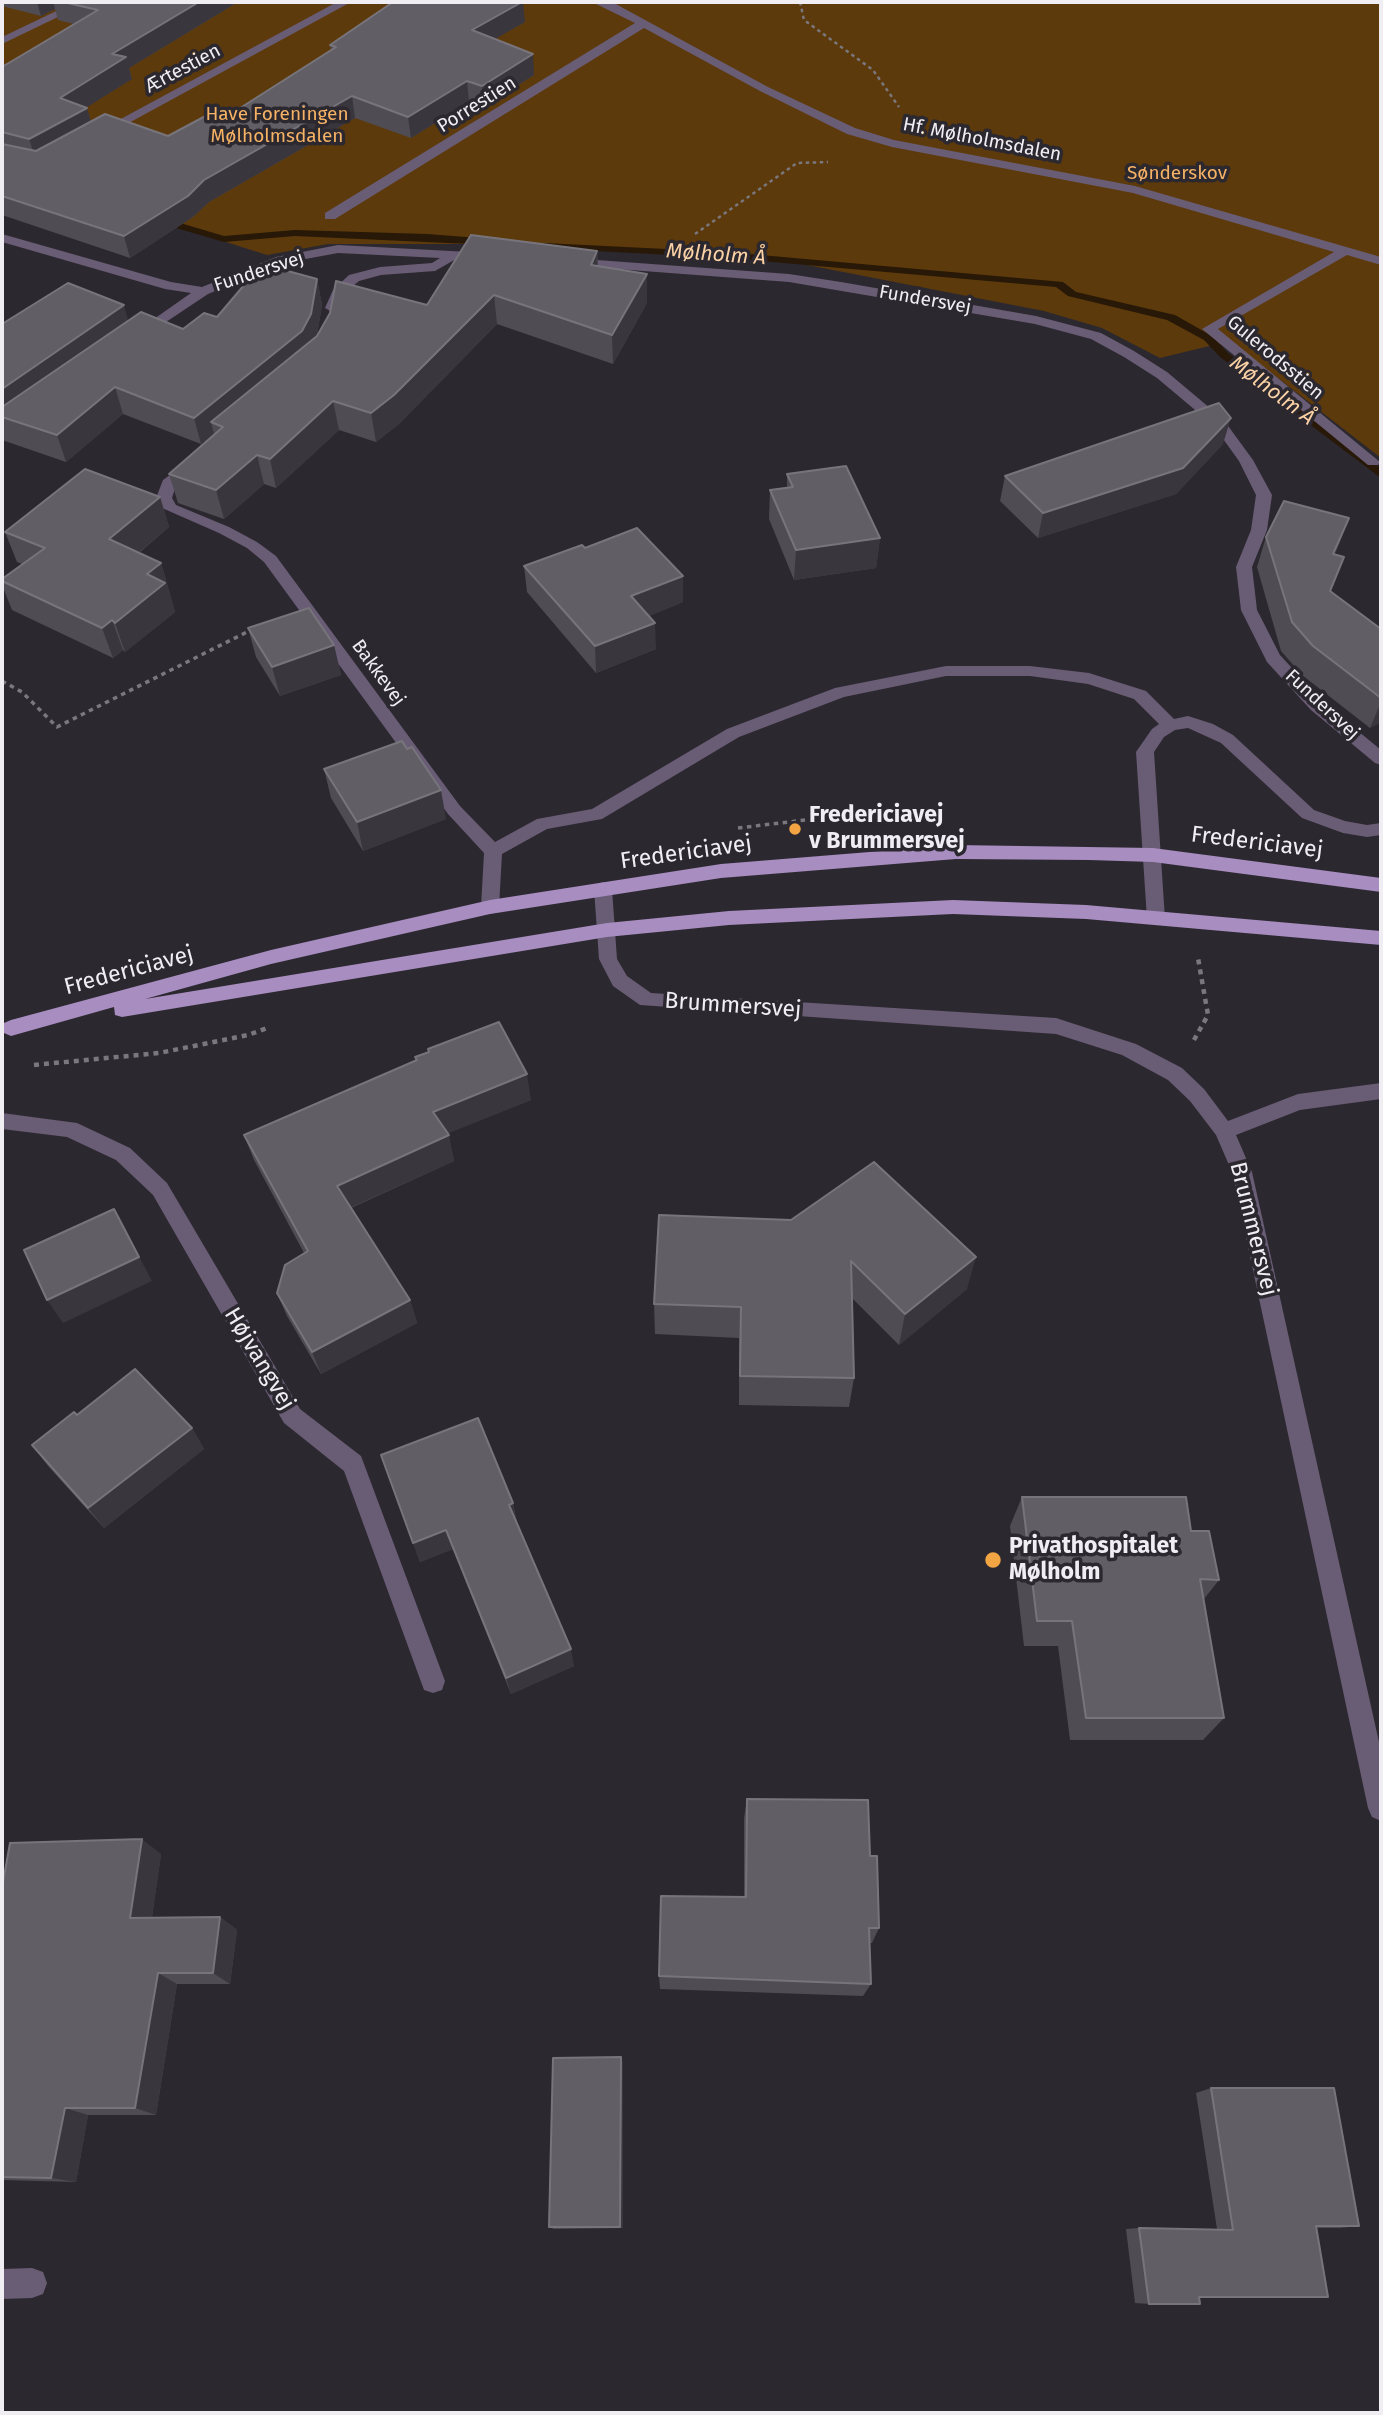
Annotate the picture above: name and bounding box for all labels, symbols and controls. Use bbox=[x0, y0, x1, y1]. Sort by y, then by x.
street label: Ærtestien bbox=[141, 40, 225, 98]
street label: Porrestien bbox=[433, 72, 521, 138]
park label: Have Foreningen Mølholmsdalen bbox=[205, 104, 349, 148]
street label: Hf. Mølholmsdalen bbox=[901, 113, 1063, 167]
park label: Sønderskov bbox=[1127, 163, 1227, 185]
water label: Mølholm Å bbox=[665, 239, 767, 271]
street label: Fundersvej bbox=[211, 247, 307, 297]
street label: Fundersvej bbox=[877, 281, 973, 319]
street label: Gulerodsstien bbox=[1222, 311, 1328, 405]
water label: Mølholm Å bbox=[1225, 351, 1319, 431]
street label: Bakkevej bbox=[346, 635, 410, 711]
street label: Fundersvej bbox=[1280, 665, 1364, 745]
place label: Fredericiavej v Brummersvej bbox=[809, 802, 965, 856]
marker: Fredericiavej v Brummersvej bbox=[787, 821, 803, 837]
street label: Fredericiavej bbox=[1189, 821, 1325, 865]
street label: Fredericiavej bbox=[618, 830, 754, 876]
street label: Fredericiavej bbox=[61, 940, 197, 1002]
street label: Brummersvej bbox=[664, 987, 802, 1025]
street label: Brummersvej bbox=[1223, 1159, 1283, 1299]
street label: Højvangvej bbox=[218, 1303, 300, 1415]
place label: Privathospitalet Mølholm bbox=[1009, 1533, 1178, 1587]
marker: Privathospitalet Mølholm bbox=[983, 1550, 1003, 1570]

